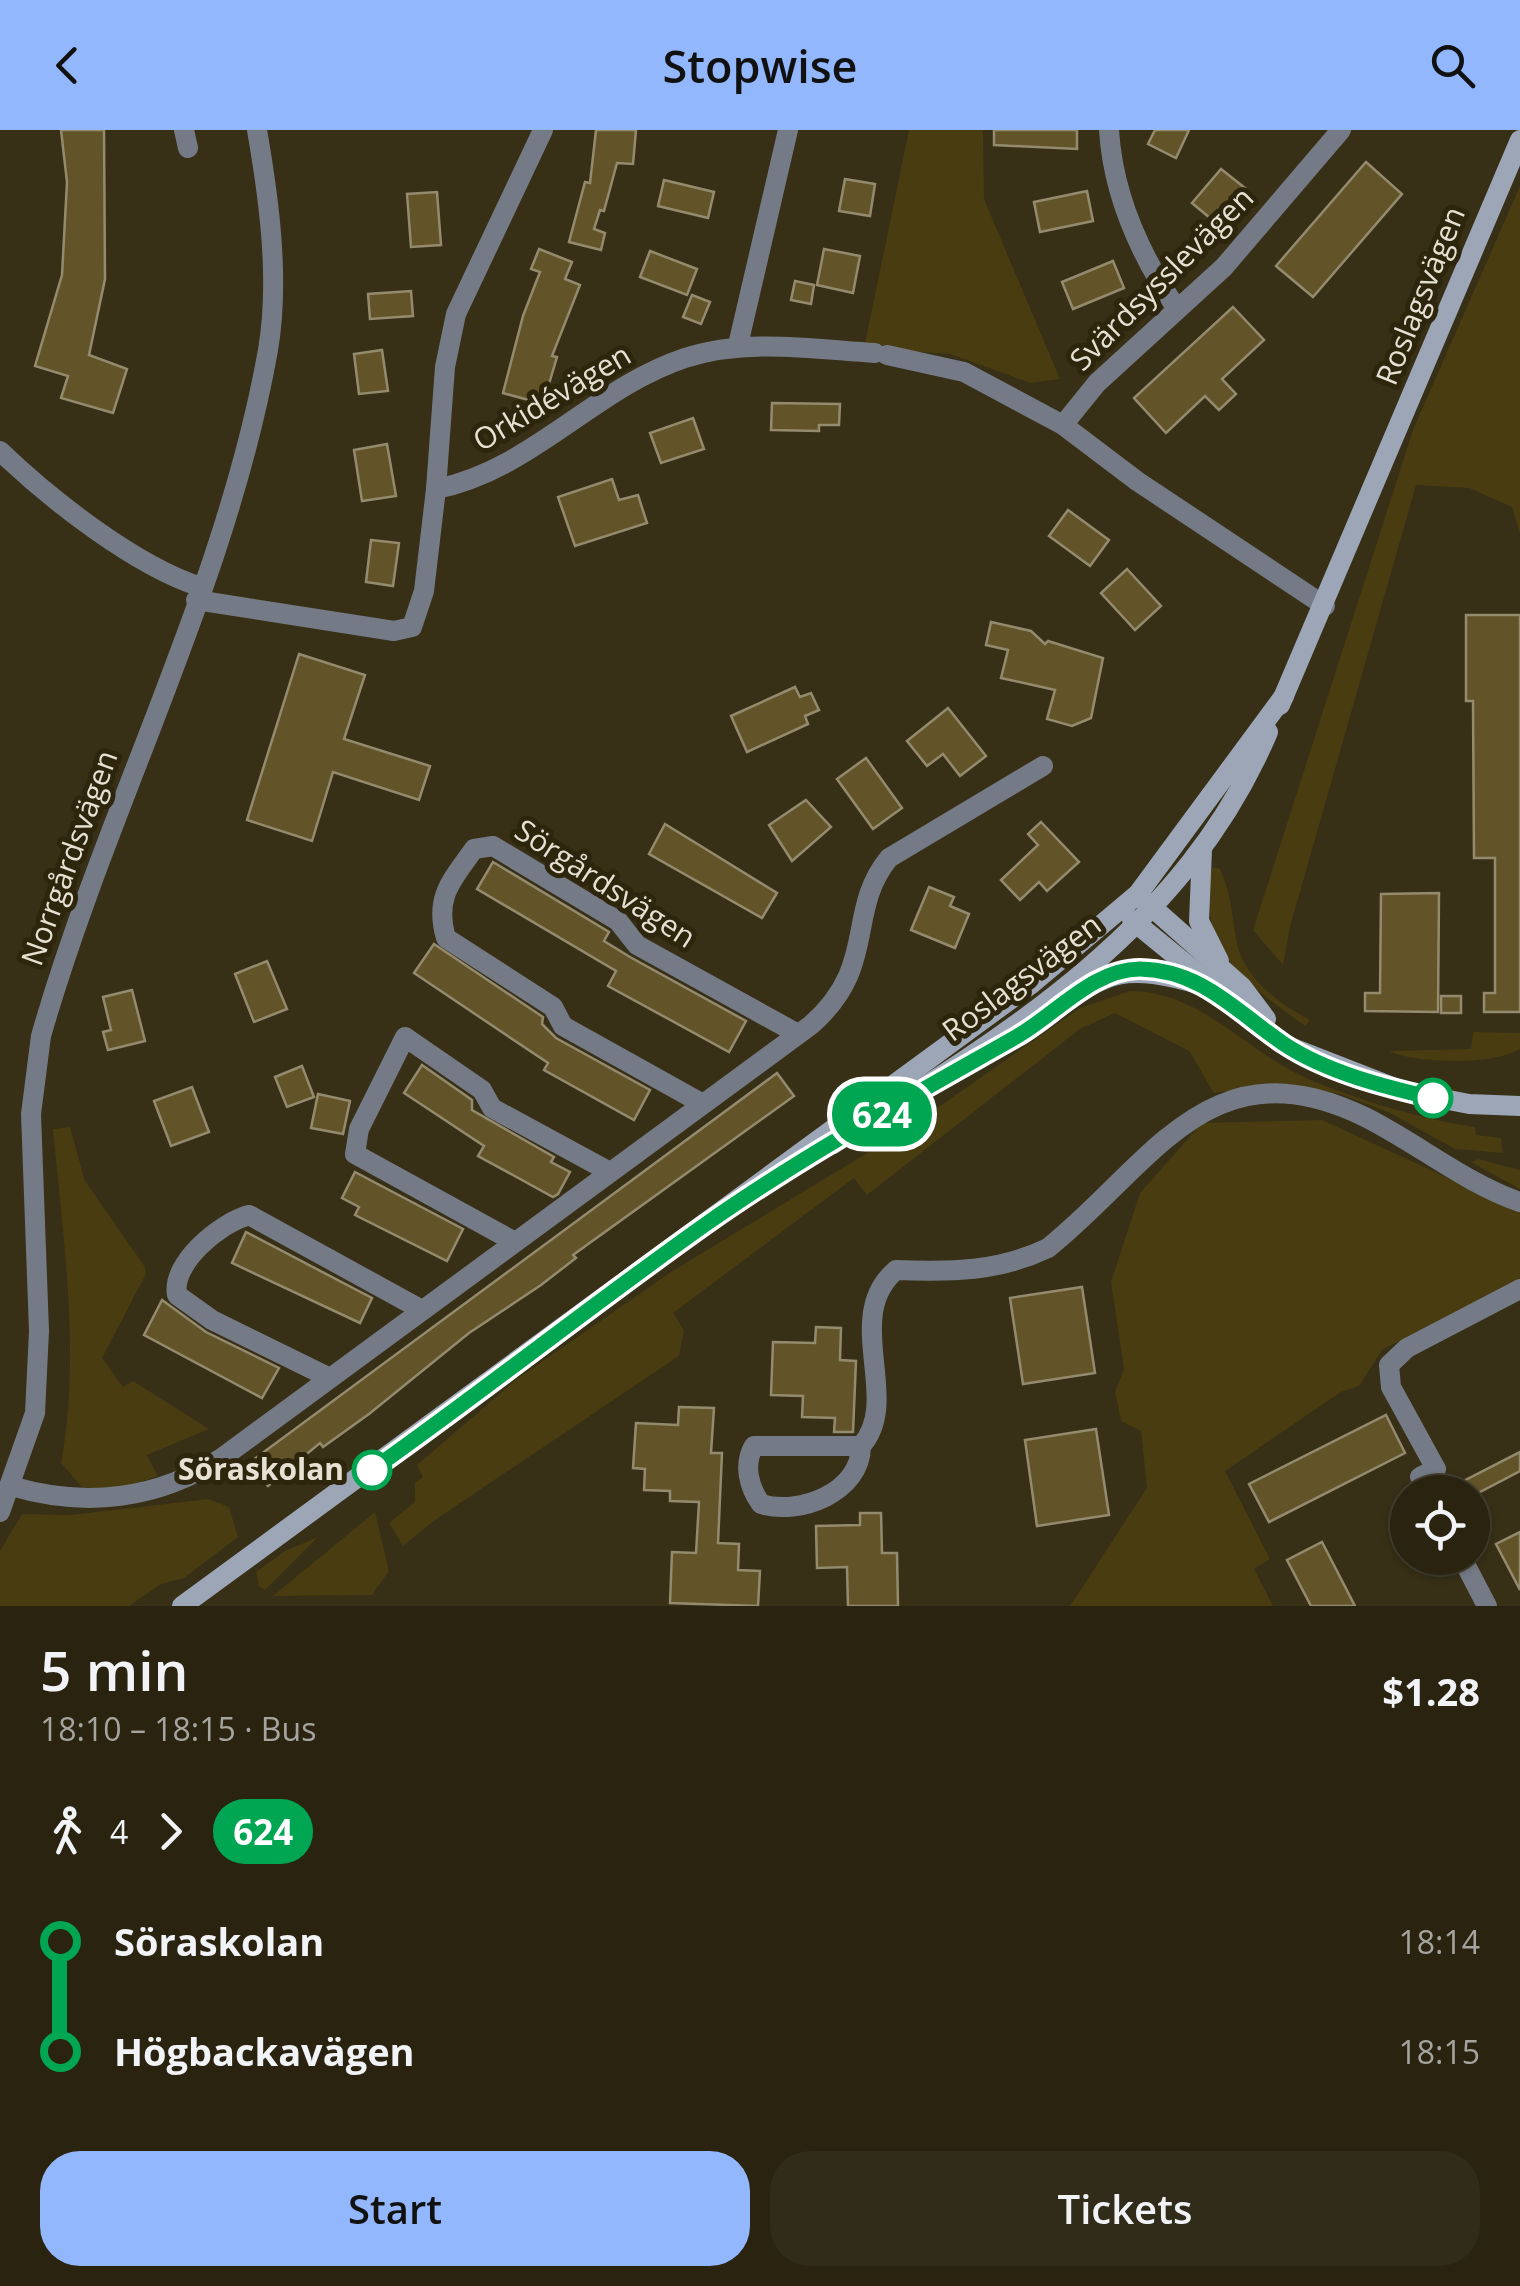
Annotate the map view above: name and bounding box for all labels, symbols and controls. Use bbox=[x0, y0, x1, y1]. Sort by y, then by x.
text: Stopwise bbox=[662, 35, 858, 96]
icon: back bbox=[40, 38, 95, 93]
icon: search bbox=[1425, 38, 1480, 93]
street label: Svärdsysslevägen bbox=[1060, 177, 1262, 379]
street label: Roslagsvägen bbox=[1365, 200, 1474, 391]
street label: Orkidévägen bbox=[465, 333, 638, 460]
street label: Norrgårdsvägen bbox=[11, 744, 127, 971]
street label: Sörgårdsvägen bbox=[508, 809, 704, 957]
street label: Roslagsvägen bbox=[933, 904, 1109, 1050]
unlabelled marker bbox=[1414, 1079, 1452, 1117]
line badge: 624 bbox=[824, 1082, 940, 1146]
text: 624 bbox=[852, 1091, 912, 1138]
place label: Söraskolan bbox=[178, 1448, 344, 1489]
marker: Söraskolan bbox=[353, 1451, 391, 1489]
map controls bbox=[1390, 1475, 1490, 1575]
button: locate bbox=[1390, 1475, 1490, 1575]
text: 5 min bbox=[40, 1632, 188, 1707]
text: $1.28 bbox=[1382, 1665, 1480, 1717]
text: 18:10 – 18:15 · Bus bbox=[40, 1707, 316, 1750]
icon: walk bbox=[40, 1804, 95, 1859]
icon: forward bbox=[143, 1804, 198, 1859]
text: 624 bbox=[233, 1808, 293, 1855]
text: 4 bbox=[110, 1810, 128, 1853]
text: Söraskolan bbox=[114, 1915, 324, 1967]
text: 18:14 bbox=[1398, 1920, 1480, 1963]
text: Högbackavägen bbox=[114, 2025, 415, 2077]
text: 18:15 bbox=[1398, 2030, 1480, 2073]
button: Start bbox=[40, 2151, 750, 2266]
button: Tickets bbox=[770, 2151, 1480, 2266]

